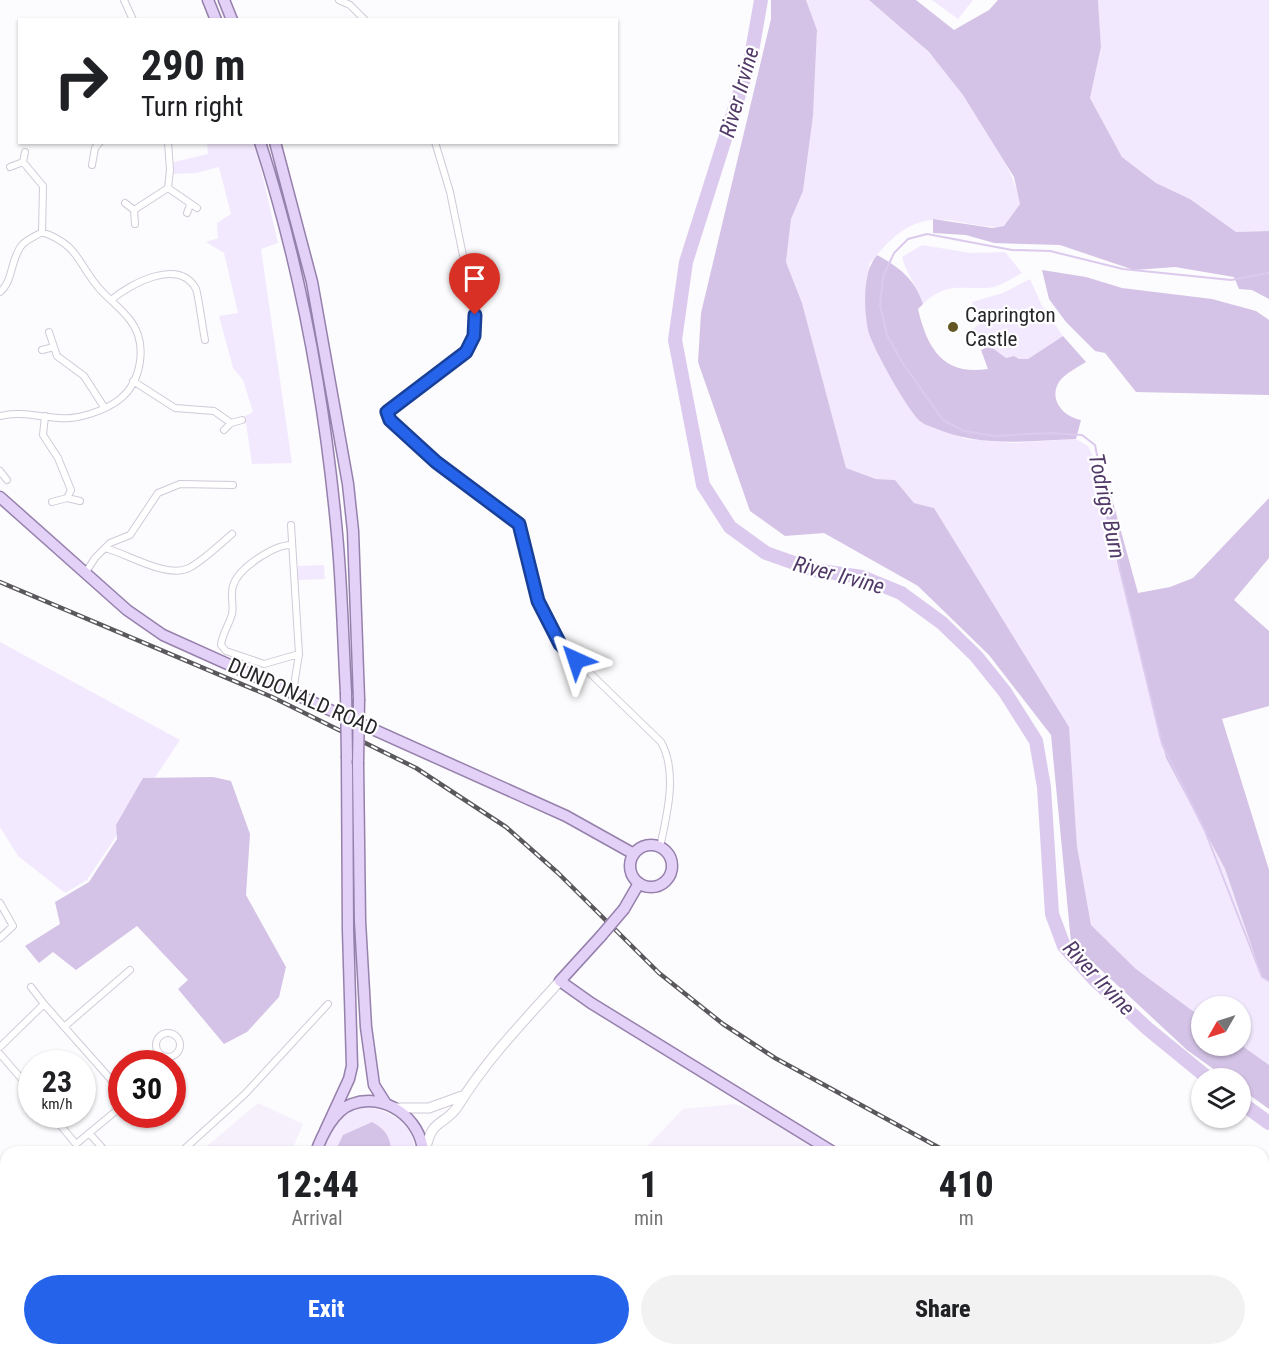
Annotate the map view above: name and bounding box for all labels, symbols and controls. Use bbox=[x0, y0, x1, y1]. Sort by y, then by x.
text: 290 m bbox=[141, 41, 246, 90]
icon: right bbox=[42, 42, 120, 120]
water label: River Irvine bbox=[714, 44, 764, 140]
text: Turn right bbox=[141, 91, 243, 123]
pin bbox=[449, 253, 500, 315]
icon: arrive bbox=[458, 262, 491, 295]
place label: Caprington Castle bbox=[965, 303, 1056, 351]
marker: Caprington Castle bbox=[946, 320, 960, 334]
water label: Todrigs Burn bbox=[1084, 451, 1130, 561]
water label: River Irvine bbox=[791, 551, 887, 599]
position arrow bbox=[544, 628, 608, 692]
street label: DUNDONALD ROAD bbox=[225, 653, 381, 741]
water label: River Irvine bbox=[1058, 935, 1140, 1021]
north arrow bbox=[1191, 996, 1251, 1056]
map controls bbox=[1191, 996, 1251, 1128]
speed limit sign: 30 bbox=[108, 1050, 186, 1128]
text: 23 bbox=[42, 1064, 72, 1099]
button: layers bbox=[1191, 1068, 1251, 1128]
text: km/h bbox=[42, 1095, 72, 1113]
text: 12:44 bbox=[275, 1164, 359, 1206]
text: 1 bbox=[640, 1164, 658, 1206]
text: 410 bbox=[939, 1164, 994, 1206]
text: Arrival bbox=[292, 1206, 342, 1230]
text: min bbox=[634, 1206, 663, 1230]
text: m bbox=[959, 1206, 974, 1230]
button: Exit bbox=[24, 1275, 629, 1344]
button: Share bbox=[641, 1275, 1245, 1344]

